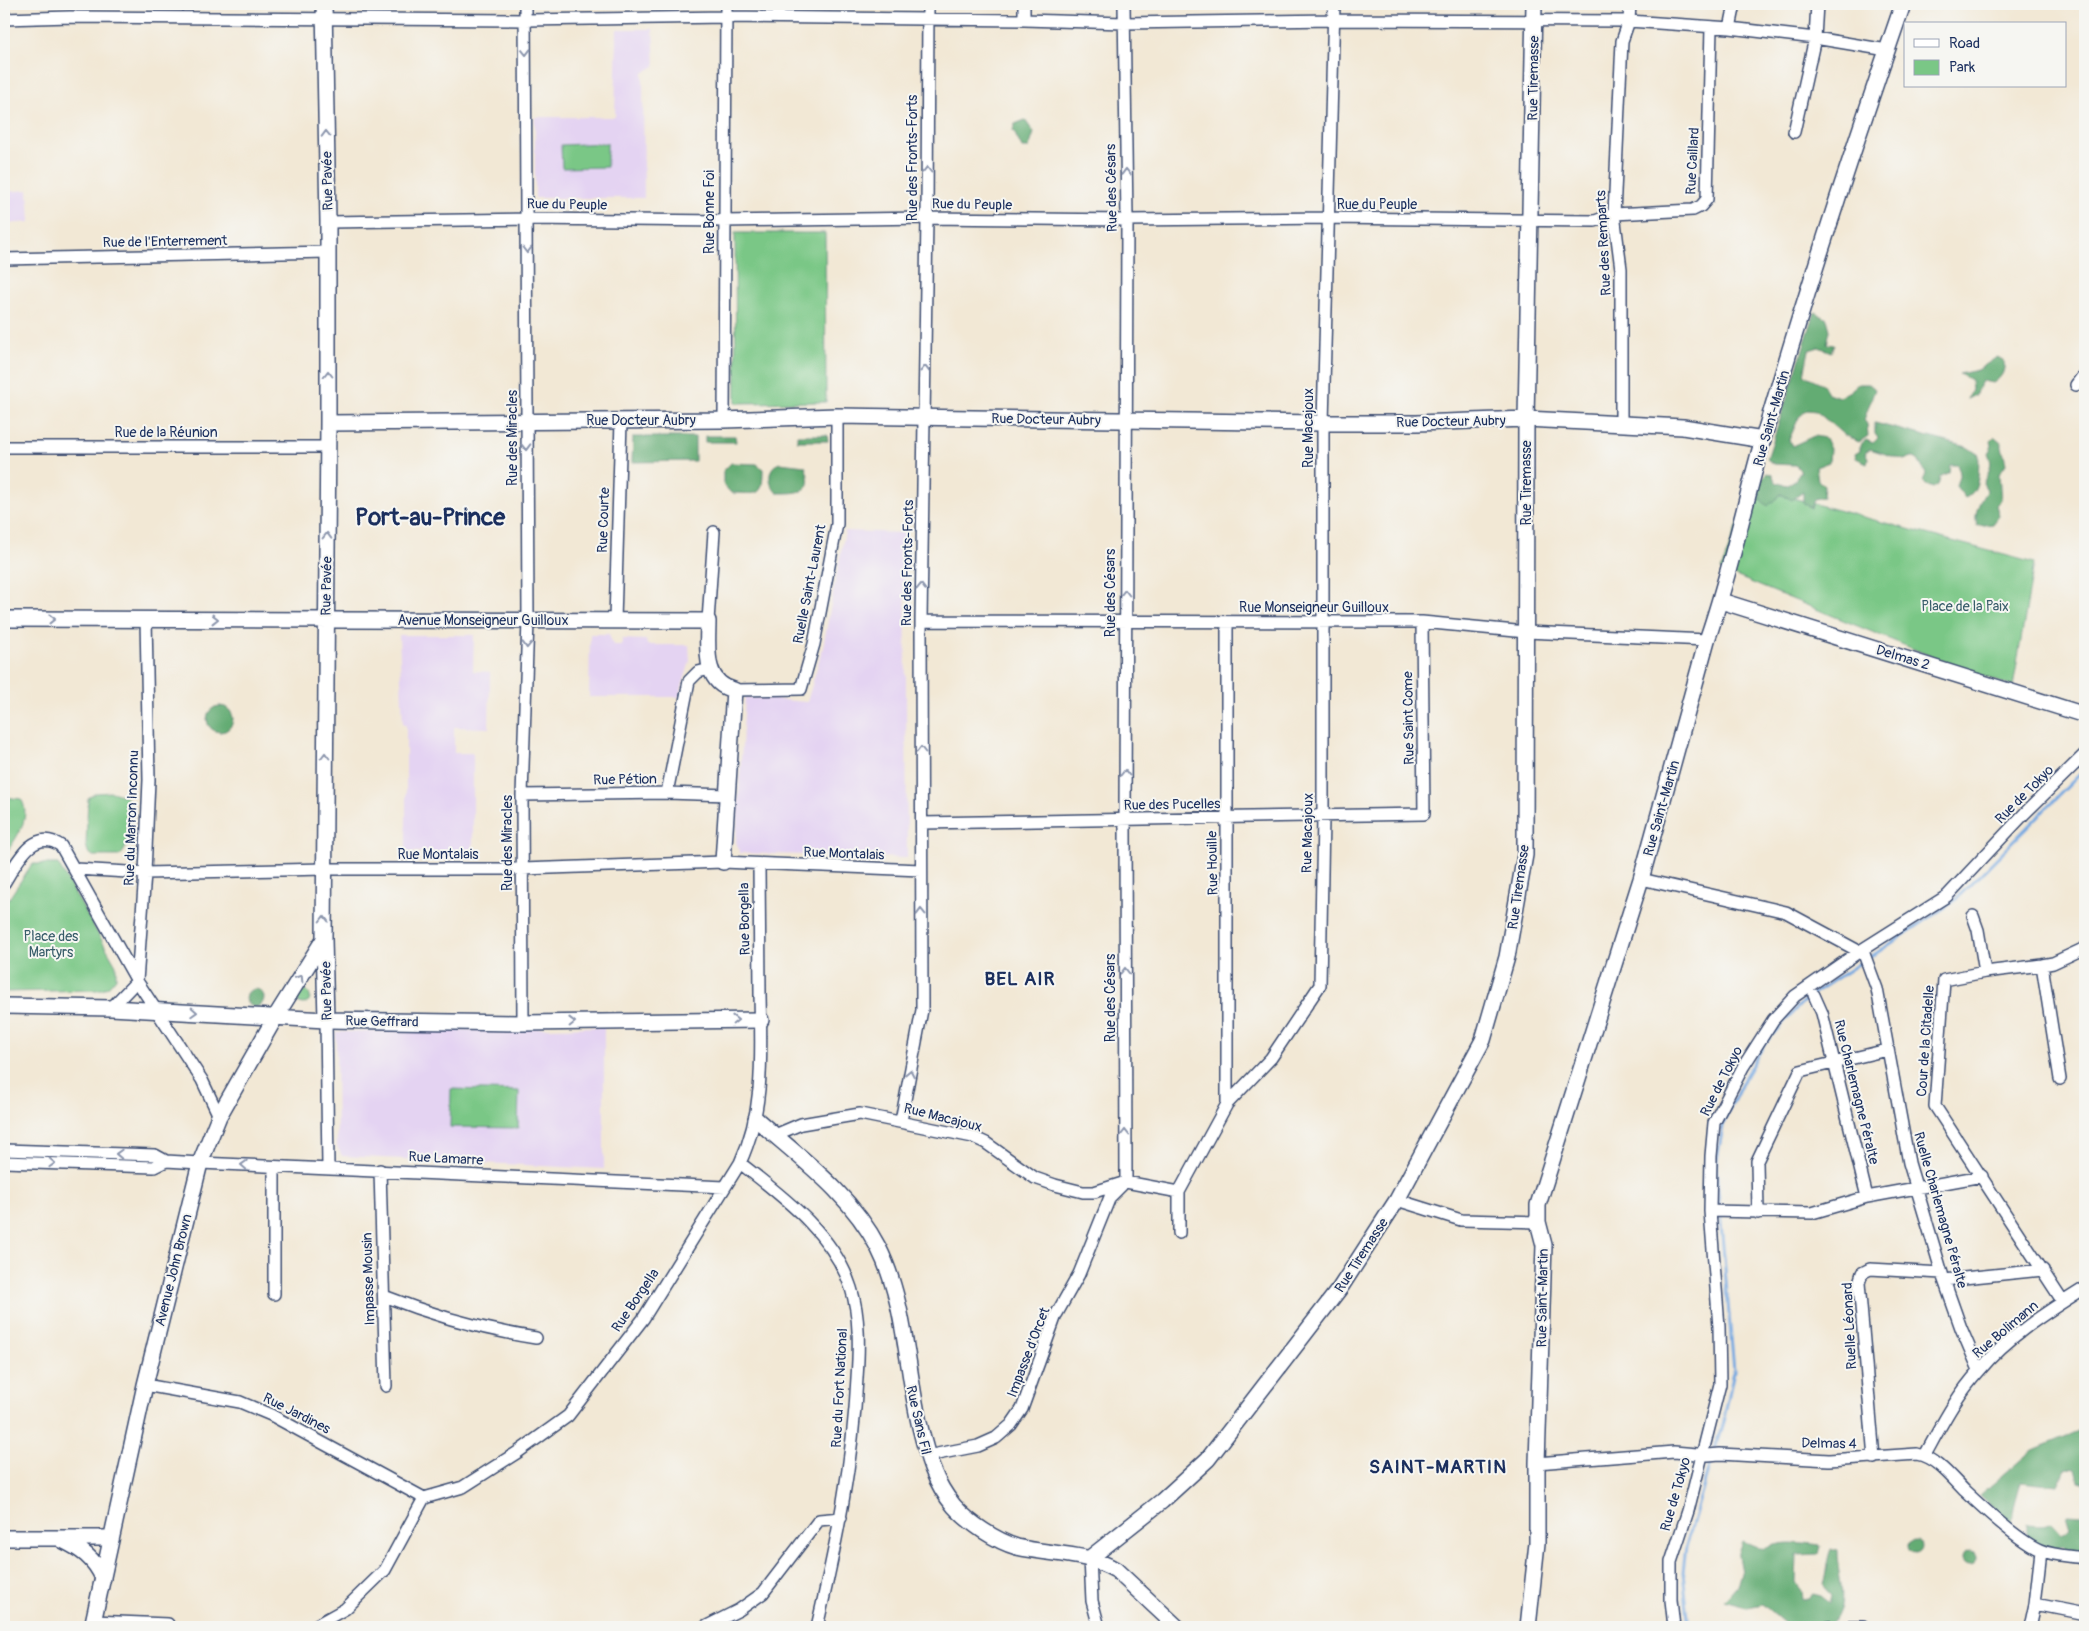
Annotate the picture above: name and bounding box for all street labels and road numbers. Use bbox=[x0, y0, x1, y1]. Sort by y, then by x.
street label: Rue Tiremasse bbox=[1524, 35, 1543, 121]
street label: Rue des Fronts-Forts bbox=[904, 94, 921, 221]
street label: Rue Caillard bbox=[1682, 127, 1703, 195]
street label: Rue des Césars bbox=[1102, 143, 1121, 232]
street label: Rue Pavée bbox=[318, 151, 337, 211]
street label: Rue Bonne Foi bbox=[701, 170, 718, 254]
street label: Rue des Remparts bbox=[1592, 189, 1615, 296]
street label: Rue du Peuple bbox=[527, 195, 607, 214]
street label: Rue du Peuple bbox=[932, 195, 1012, 214]
street label: Rue du Peuple bbox=[1337, 196, 1417, 213]
street label: Rue de l'Enterrement bbox=[103, 232, 228, 251]
street label: Rue Saint-Martin bbox=[1750, 368, 1793, 468]
street label: Rue Macajoux bbox=[1300, 388, 1317, 468]
street label: Rue des Miracles bbox=[504, 389, 521, 486]
street label: Rue Docteur Aubry bbox=[991, 410, 1101, 429]
street label: Rue Docteur Aubry bbox=[586, 412, 696, 429]
street label: Rue Docteur Aubry bbox=[1396, 412, 1506, 431]
street label: Rue de la Réunion bbox=[114, 424, 218, 441]
street label: Rue Tiremasse bbox=[1518, 440, 1535, 526]
street label: Rue Courte bbox=[594, 487, 613, 553]
street label: Rue des Fronts-Forts bbox=[898, 499, 917, 626]
street label: Ruelle Saint-Laurent bbox=[790, 523, 829, 645]
street label: Rue des Césars bbox=[1102, 548, 1119, 637]
street label: Rue Pavée bbox=[317, 556, 336, 616]
street label: Rue Monseigneur Guilloux bbox=[1239, 599, 1389, 616]
street label: Avenue Monseigneur Guilloux bbox=[398, 612, 568, 629]
street label: Delmas 2 bbox=[1874, 641, 1932, 674]
street label: Rue Saint Come bbox=[1399, 671, 1418, 765]
street label: Rue du Marron Inconnu bbox=[121, 750, 142, 886]
street label: Rue Saint-Martin bbox=[1640, 758, 1683, 858]
street label: Rue de Tokyo bbox=[1991, 761, 2058, 827]
street label: Rue Pétion bbox=[593, 770, 657, 789]
street label: Rue Macajoux bbox=[1298, 793, 1317, 873]
street label: Rue des Miracles bbox=[499, 794, 516, 891]
street label: Rue des Pucelles bbox=[1123, 795, 1221, 814]
street label: Rue Houille bbox=[1203, 830, 1222, 895]
street label: Rue Montalais bbox=[803, 844, 886, 863]
street label: Rue Tiremasse bbox=[1504, 844, 1533, 930]
street label: Rue Montalais bbox=[397, 846, 479, 863]
street label: Rue Borgella bbox=[735, 883, 754, 955]
street label: Rue des Césars bbox=[1102, 953, 1119, 1042]
street label: Rue Pavée bbox=[317, 961, 336, 1021]
street label: Cour de la Citadelle bbox=[1913, 985, 1938, 1097]
street label: Rue Geffrard bbox=[345, 1012, 419, 1031]
street label: Rue Charlemagne Péralte bbox=[1830, 1018, 1883, 1166]
street label: Rue de Tokyo bbox=[1697, 1043, 1746, 1119]
street label: Rue Macajoux bbox=[902, 1100, 984, 1135]
street label: Ruelle Charlemagne Péralte bbox=[1910, 1130, 1971, 1290]
street label: Rue Lamarre bbox=[408, 1148, 484, 1169]
street label: Avenue John Brown bbox=[151, 1212, 196, 1328]
street label: Rue Tiremasse bbox=[1331, 1215, 1392, 1296]
street label: Impasse Mousin bbox=[358, 1232, 379, 1326]
street label: Rue Saint-Martin bbox=[1533, 1248, 1552, 1348]
street label: Rue Borgella bbox=[608, 1265, 663, 1335]
street label: Ruelle Léonard bbox=[1839, 1282, 1860, 1370]
street label: Rue Bolimann bbox=[1969, 1297, 2042, 1362]
street label: Impasse d'Orcet bbox=[1003, 1304, 1054, 1400]
street label: Rue du Fort National bbox=[828, 1328, 851, 1448]
street label: Rue Sans Fil bbox=[902, 1384, 935, 1456]
street label: Rue Jardines bbox=[260, 1389, 334, 1438]
street label: Delmas 4 bbox=[1801, 1435, 1857, 1452]
street label: Rue de Tokyo bbox=[1657, 1455, 1694, 1533]

